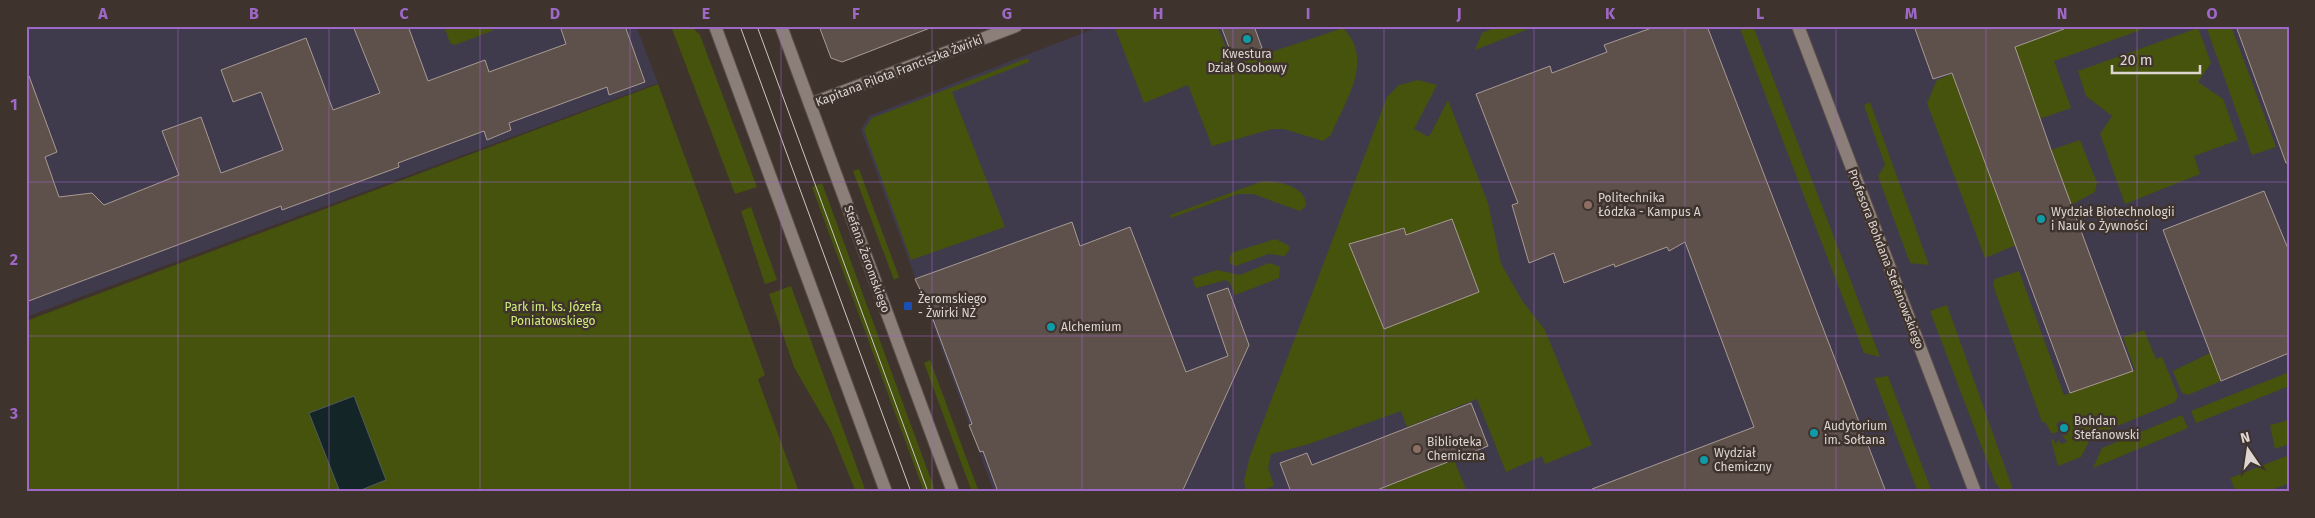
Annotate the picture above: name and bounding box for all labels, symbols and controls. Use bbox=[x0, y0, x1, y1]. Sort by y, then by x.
text: A bbox=[97, 4, 108, 23]
text: B bbox=[249, 4, 259, 23]
text: C bbox=[399, 4, 409, 23]
text: D bbox=[550, 4, 560, 23]
text: E bbox=[702, 4, 710, 23]
text: F bbox=[852, 4, 860, 23]
text: G bbox=[1002, 4, 1012, 23]
text: H bbox=[1153, 4, 1163, 23]
text: I bbox=[1306, 4, 1310, 23]
text: J bbox=[1455, 4, 1462, 23]
text: K bbox=[1605, 4, 1616, 23]
text: L bbox=[1756, 4, 1764, 23]
text: M bbox=[1905, 4, 1918, 23]
text: N bbox=[2057, 4, 2067, 23]
text: O bbox=[2206, 4, 2218, 23]
street label: Kapitana Pilota Franciszka Żwirki bbox=[813, 32, 984, 109]
marker: Kwestura Dział Osobowy bbox=[1241, 33, 1253, 45]
scale bar bbox=[2112, 42, 2200, 74]
place label: Kwestura Dział Osobowy bbox=[1207, 47, 1287, 75]
text: 20 m bbox=[2120, 51, 2153, 69]
text: 1 bbox=[10, 95, 18, 114]
street label: Profesora Bohdana Stefanowskiego bbox=[1845, 167, 1927, 351]
place label: Politechnika Łódzka - Kampus A bbox=[1598, 191, 1701, 219]
marker: Politechnika Łódzka - Kampus A bbox=[1582, 199, 1594, 211]
street label: Stefana Żeromskiego bbox=[841, 203, 894, 315]
place label: Wydział Biotechnologii i Nauk o Żywności bbox=[2051, 205, 2175, 233]
marker: Wydział Biotechnologii i Nauk o Żywności bbox=[2035, 213, 2047, 225]
text: 2 bbox=[10, 250, 18, 269]
place label: Żeromskiego - Żwirki NŻ bbox=[918, 291, 987, 320]
park label: Park im. ks. Józefa Poniatowskiego bbox=[505, 300, 601, 328]
marker: Żeromskiego - Żwirki NŻ bbox=[902, 300, 914, 312]
place label: Alchemium bbox=[1061, 320, 1122, 334]
marker: Alchemium bbox=[1045, 321, 1057, 333]
text: 3 bbox=[9, 404, 18, 423]
place label: Bohdan Stefanowski bbox=[2074, 414, 2139, 442]
place label: Audytorium im. Sołtana bbox=[1824, 419, 1887, 447]
marker: Bohdan Stefanowski bbox=[2058, 422, 2070, 434]
north arrow bbox=[2222, 426, 2272, 476]
marker: Audytorium im. Sołtana bbox=[1808, 427, 1820, 439]
text: N bbox=[2239, 428, 2252, 447]
place label: Biblioteka Chemiczna bbox=[1427, 435, 1485, 463]
marker: Biblioteka Chemiczna bbox=[1411, 443, 1423, 455]
place label: Wydział Chemiczny bbox=[1714, 446, 1772, 474]
marker: Wydział Chemiczny bbox=[1698, 454, 1710, 466]

